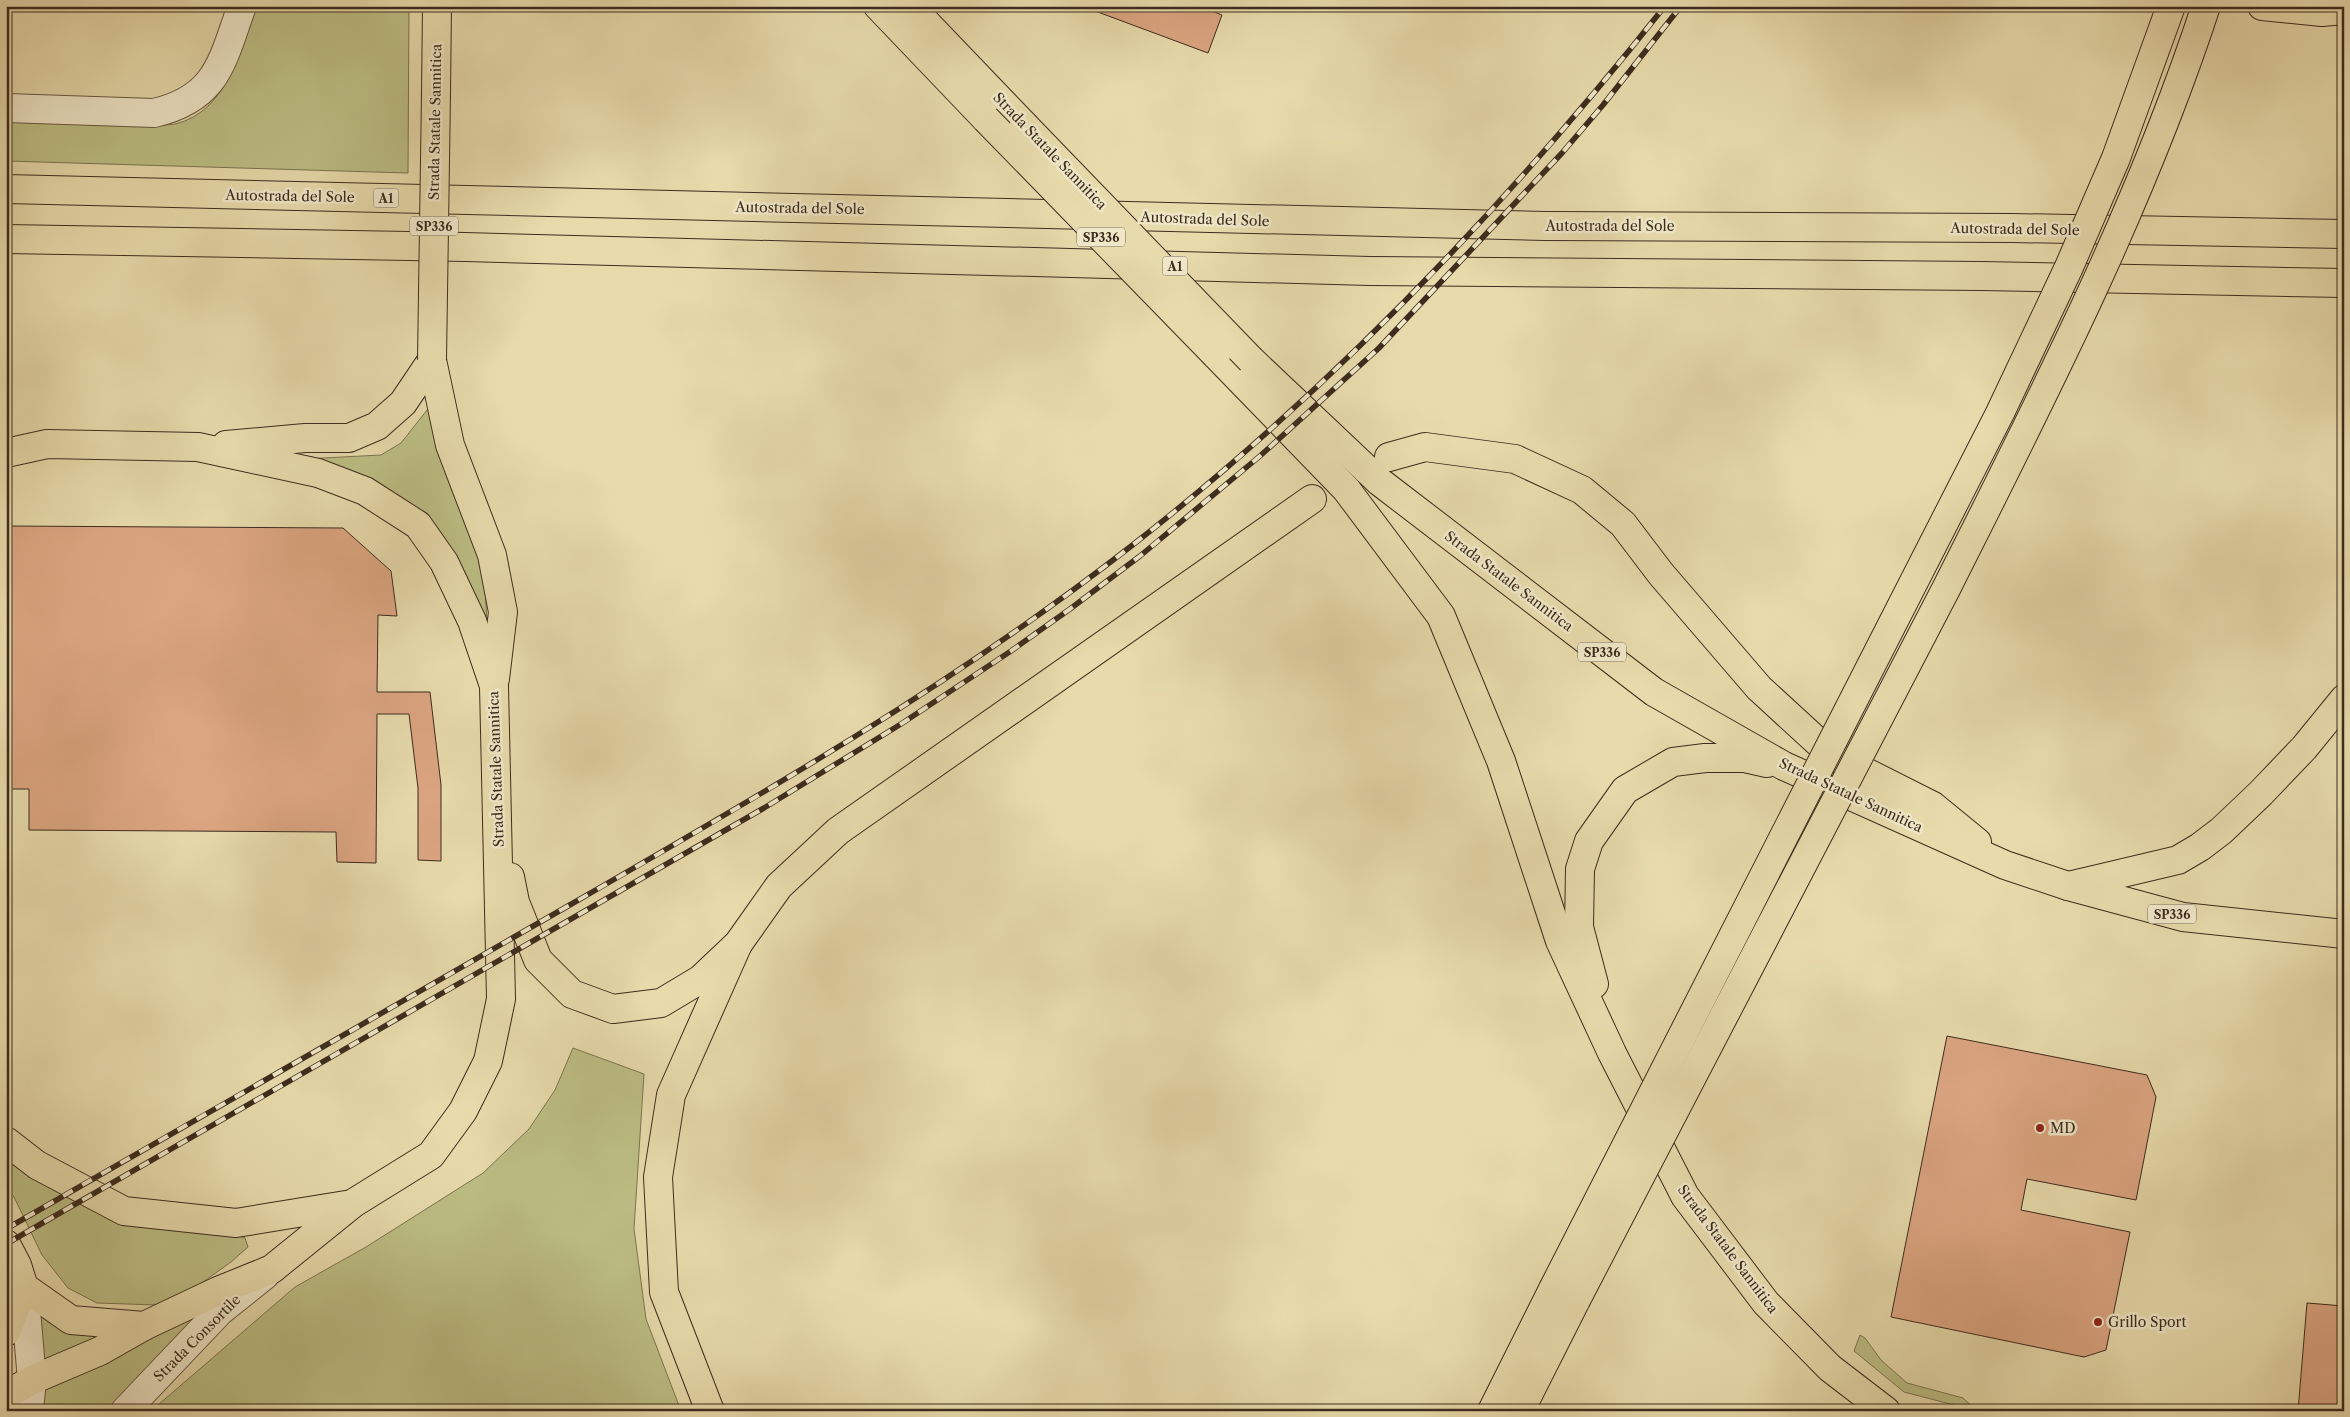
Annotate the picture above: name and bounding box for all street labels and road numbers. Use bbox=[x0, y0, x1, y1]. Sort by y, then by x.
street label: Strada Statale Sannitica bbox=[425, 43, 445, 200]
street label: Strada Statale Sannitica bbox=[989, 89, 1111, 214]
street label: Autostrada del Sole bbox=[224, 186, 355, 206]
road number: A1 bbox=[374, 188, 398, 208]
street label: Autostrada del Sole bbox=[734, 198, 865, 218]
street label: Autostrada del Sole bbox=[1139, 208, 1270, 230]
road number: SP336 bbox=[410, 217, 458, 236]
street label: Autostrada del Sole bbox=[1544, 217, 1675, 235]
street label: Autostrada del Sole bbox=[1949, 219, 2080, 239]
road number: SP336 bbox=[1077, 228, 1125, 246]
road number: A1 bbox=[1162, 256, 1188, 276]
street label: Strada Statale Sannitica bbox=[1441, 527, 1577, 636]
road number: SP336 bbox=[1578, 642, 1626, 662]
street label: Strada Statale Sannitica bbox=[484, 690, 508, 847]
street label: Strada Statale Sannitica bbox=[1776, 754, 1926, 836]
road number: SP336 bbox=[2148, 904, 2196, 924]
street label: Strada Statale Sannitica bbox=[1674, 1181, 1783, 1317]
street label: Strada Consortile bbox=[150, 1291, 244, 1385]

